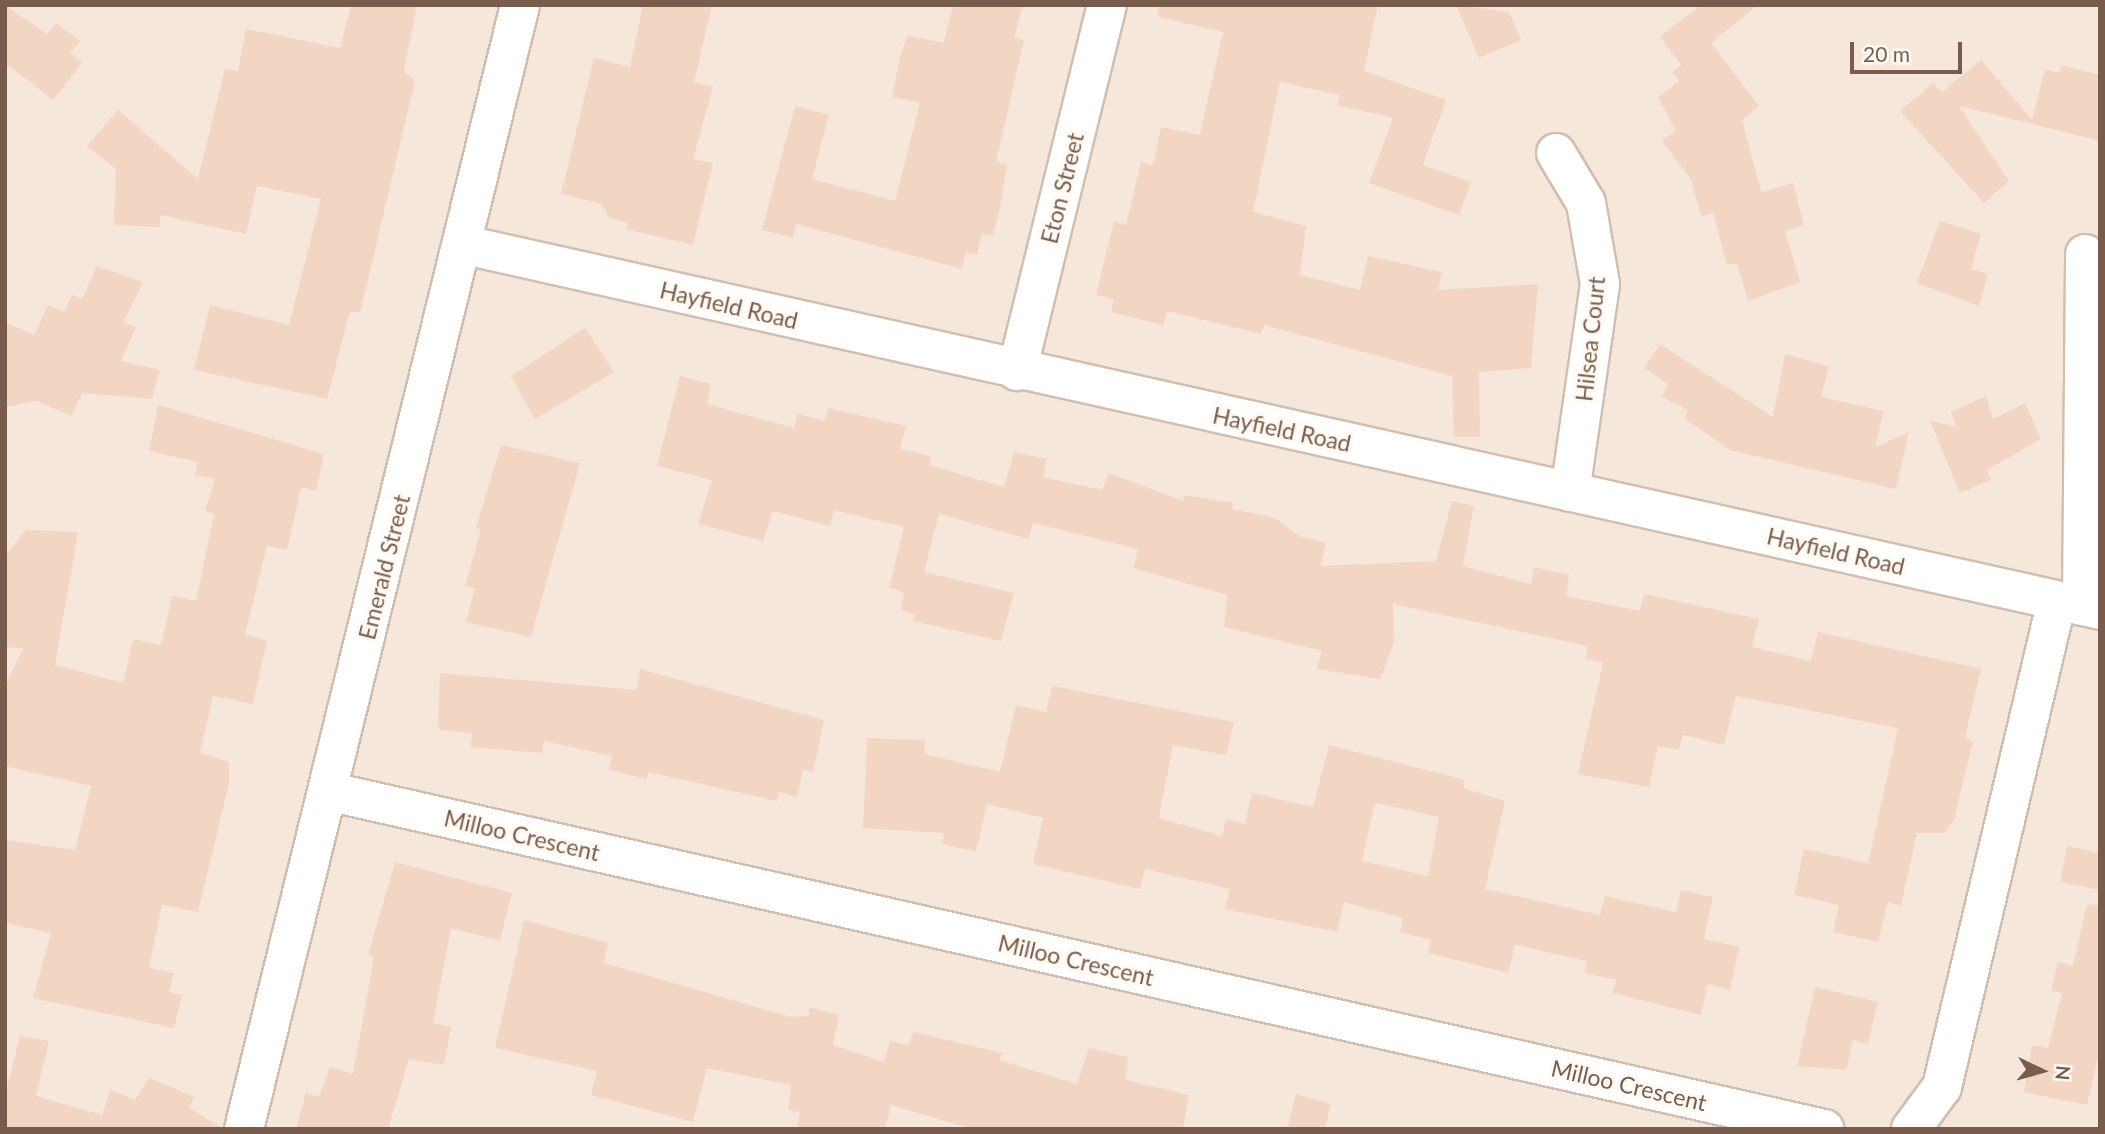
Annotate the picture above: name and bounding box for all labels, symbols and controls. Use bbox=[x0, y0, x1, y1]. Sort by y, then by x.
scale bar bbox=[1853, 28, 1965, 72]
text: 20 m bbox=[1863, 41, 1910, 66]
street label: Eton Street bbox=[1035, 130, 1089, 246]
street label: Hilsea Court bbox=[1570, 275, 1610, 403]
street label: Hayfield Road bbox=[657, 276, 801, 334]
street label: Hayfield Road bbox=[1210, 401, 1354, 457]
street label: Emerald Street bbox=[353, 492, 415, 642]
street label: Hayfield Road bbox=[1764, 522, 1908, 580]
street label: Milloo Crescent bbox=[442, 804, 602, 866]
street label: Milloo Crescent bbox=[996, 929, 1156, 991]
north arrow bbox=[2007, 1036, 2077, 1106]
street label: Milloo Crescent bbox=[1549, 1054, 1709, 1116]
text: N bbox=[2051, 1065, 2076, 1081]

